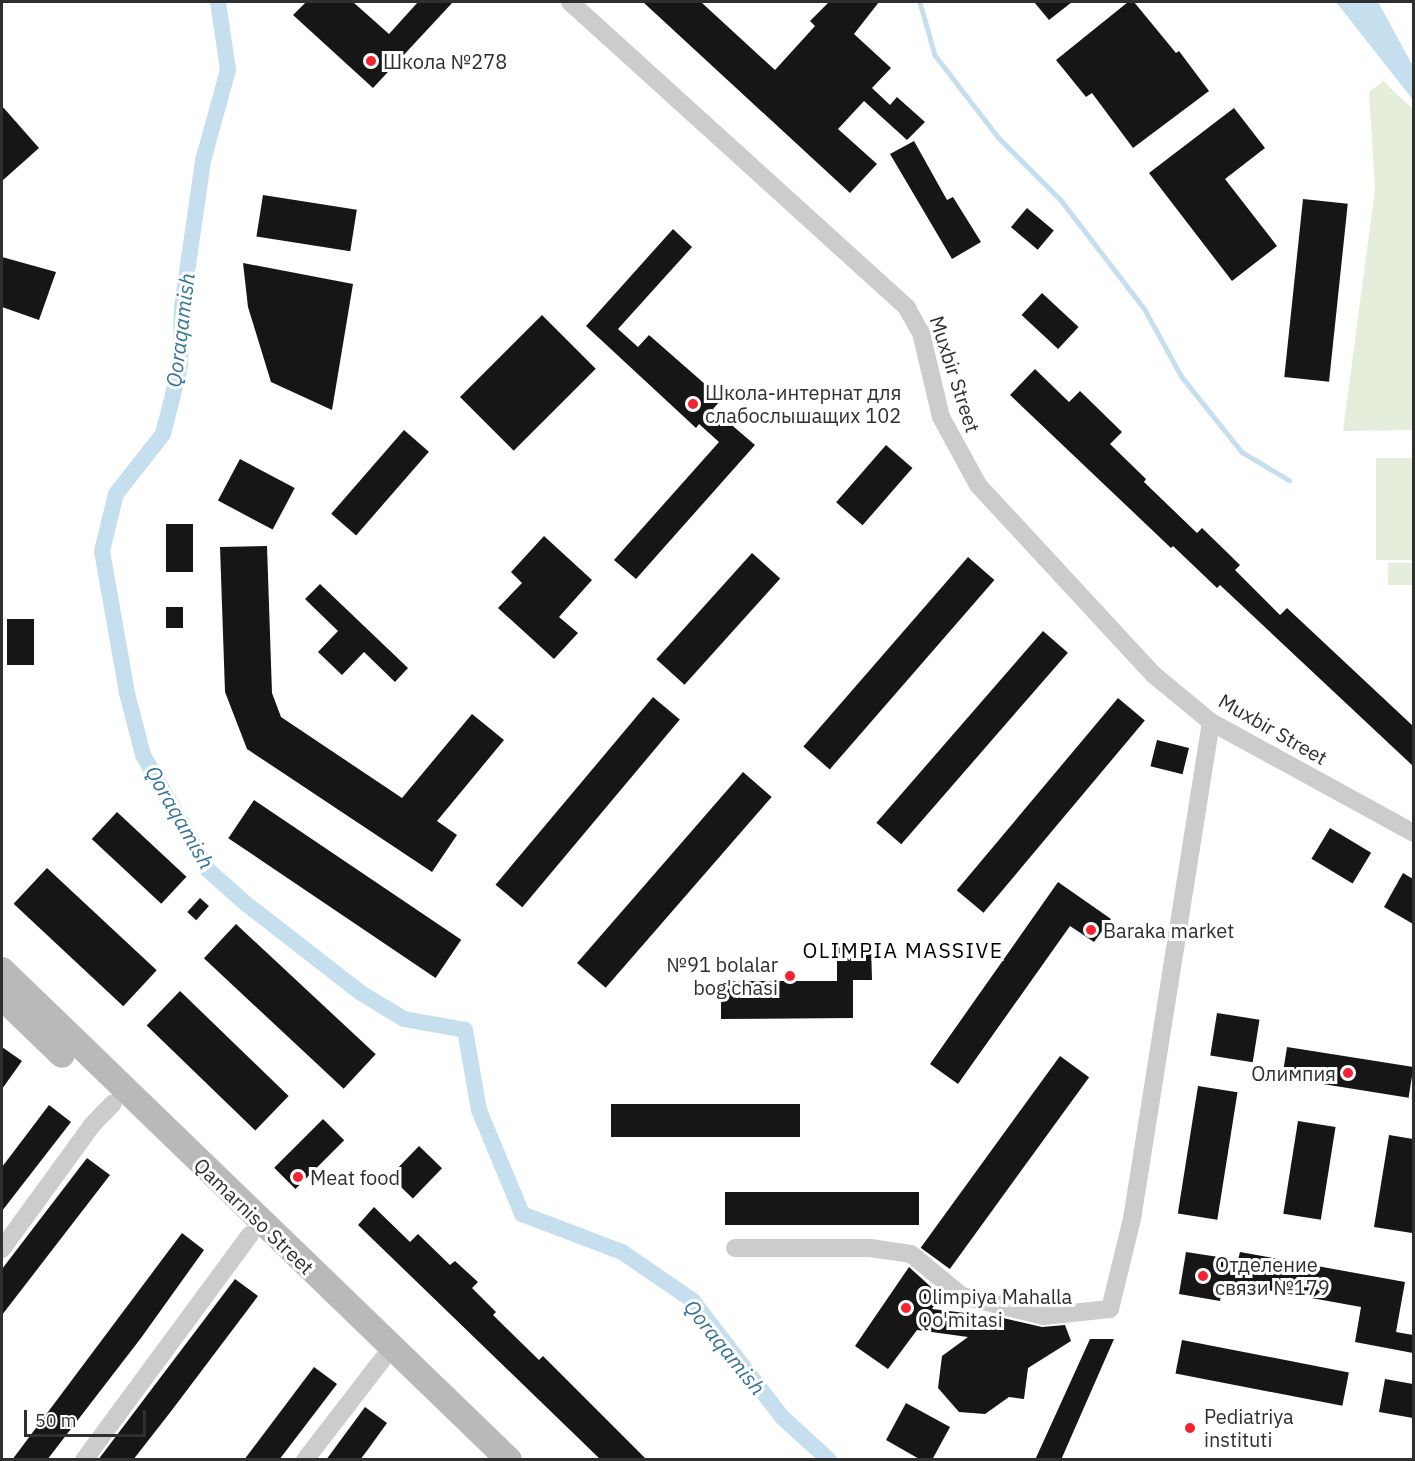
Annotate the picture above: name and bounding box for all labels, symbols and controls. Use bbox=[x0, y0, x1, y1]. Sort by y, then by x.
place label: Школа №278 bbox=[383, 49, 507, 73]
marker: Школа №278 bbox=[364, 54, 378, 68]
water label: Qoraqamish bbox=[160, 271, 200, 389]
street label: Muxbir Street bbox=[925, 313, 985, 435]
place label: Школа-интернат для слабослышащих 102 bbox=[705, 380, 901, 427]
marker: Школа-интернат для слабослышащих 102 bbox=[686, 397, 700, 411]
street label: Muxbir Street bbox=[1214, 688, 1332, 770]
water label: Qoraqamish bbox=[140, 761, 220, 873]
place label: Baraka market bbox=[1103, 918, 1234, 942]
marker: Baraka market bbox=[1084, 923, 1098, 937]
district label: OLIMPIA MASSIVE bbox=[802, 937, 1004, 963]
place label: №91 bolalar bog'chasi bbox=[666, 952, 778, 999]
marker: №91 bolalar bog'chasi bbox=[783, 969, 797, 983]
place label: Олимпия bbox=[1251, 1061, 1336, 1085]
marker: Олимпия bbox=[1341, 1066, 1355, 1080]
street label: Qamarniso Street bbox=[189, 1153, 319, 1279]
place label: Meat food bbox=[310, 1165, 400, 1189]
marker: Meat food bbox=[291, 1170, 305, 1184]
place label: Отделение связи №179 bbox=[1215, 1252, 1330, 1299]
marker: Отделение связи №179 bbox=[1196, 1269, 1210, 1283]
place label: Olimpiya Mahalla Qo'mitasi bbox=[918, 1284, 1072, 1331]
water label: Qoraqamish bbox=[679, 1294, 771, 1400]
marker: Olimpiya Mahalla Qo'mitasi bbox=[899, 1301, 913, 1315]
scale bar bbox=[27, 1398, 148, 1436]
place label: Pediatriya instituti bbox=[1204, 1404, 1294, 1451]
text: 50 m bbox=[35, 1409, 77, 1432]
marker: Pediatriya instituti bbox=[1181, 1419, 1199, 1437]

